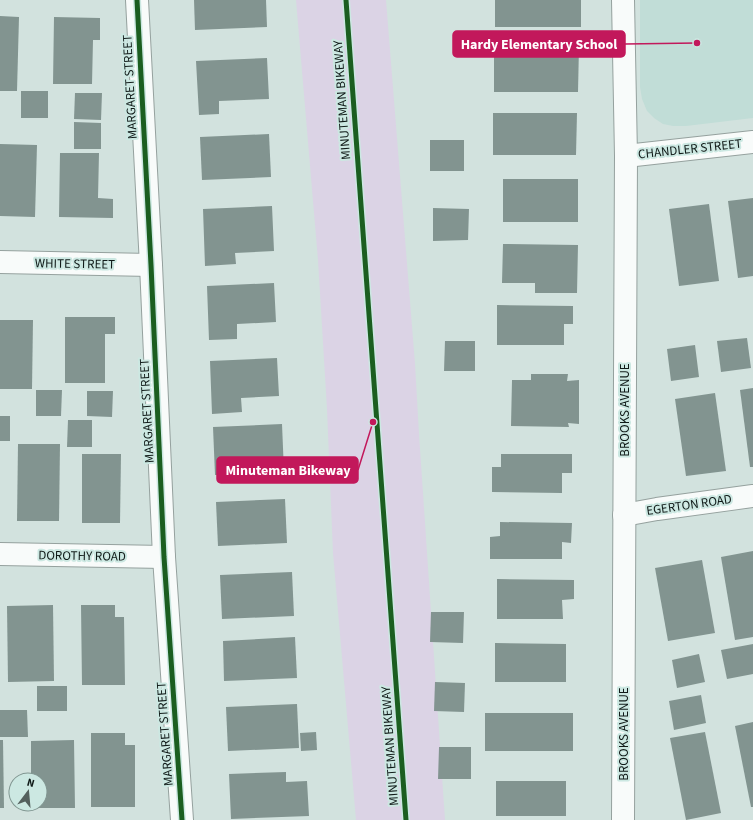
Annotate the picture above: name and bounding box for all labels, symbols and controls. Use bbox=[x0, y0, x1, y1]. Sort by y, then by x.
callout: Hardy Elementary School bbox=[453, 31, 625, 57]
street label: MARGARET STREET bbox=[118, 34, 142, 140]
text: Hardy Elementary School bbox=[461, 35, 617, 55]
street label: MINUTEMAN BIKEWAY bbox=[329, 39, 355, 160]
street label: CHANDLER STREET bbox=[637, 135, 743, 163]
street label: WHITE STREET bbox=[35, 254, 115, 274]
street label: MARGARET STREET bbox=[135, 358, 159, 464]
street label: BROOKS AVENUE bbox=[616, 363, 634, 457]
callout: Minuteman Bikeway bbox=[217, 457, 358, 483]
text: Minuteman Bikeway bbox=[225, 461, 351, 481]
street label: EGERTON ROAD bbox=[645, 490, 733, 520]
street label: DOROTHY ROAD bbox=[38, 546, 126, 566]
street label: MARGARET STREET bbox=[152, 681, 178, 787]
street label: MINUTEMAN BIKEWAY bbox=[377, 685, 403, 806]
street label: BROOKS AVENUE bbox=[615, 687, 633, 781]
north arrow bbox=[8, 772, 48, 812]
text: N bbox=[25, 775, 36, 791]

